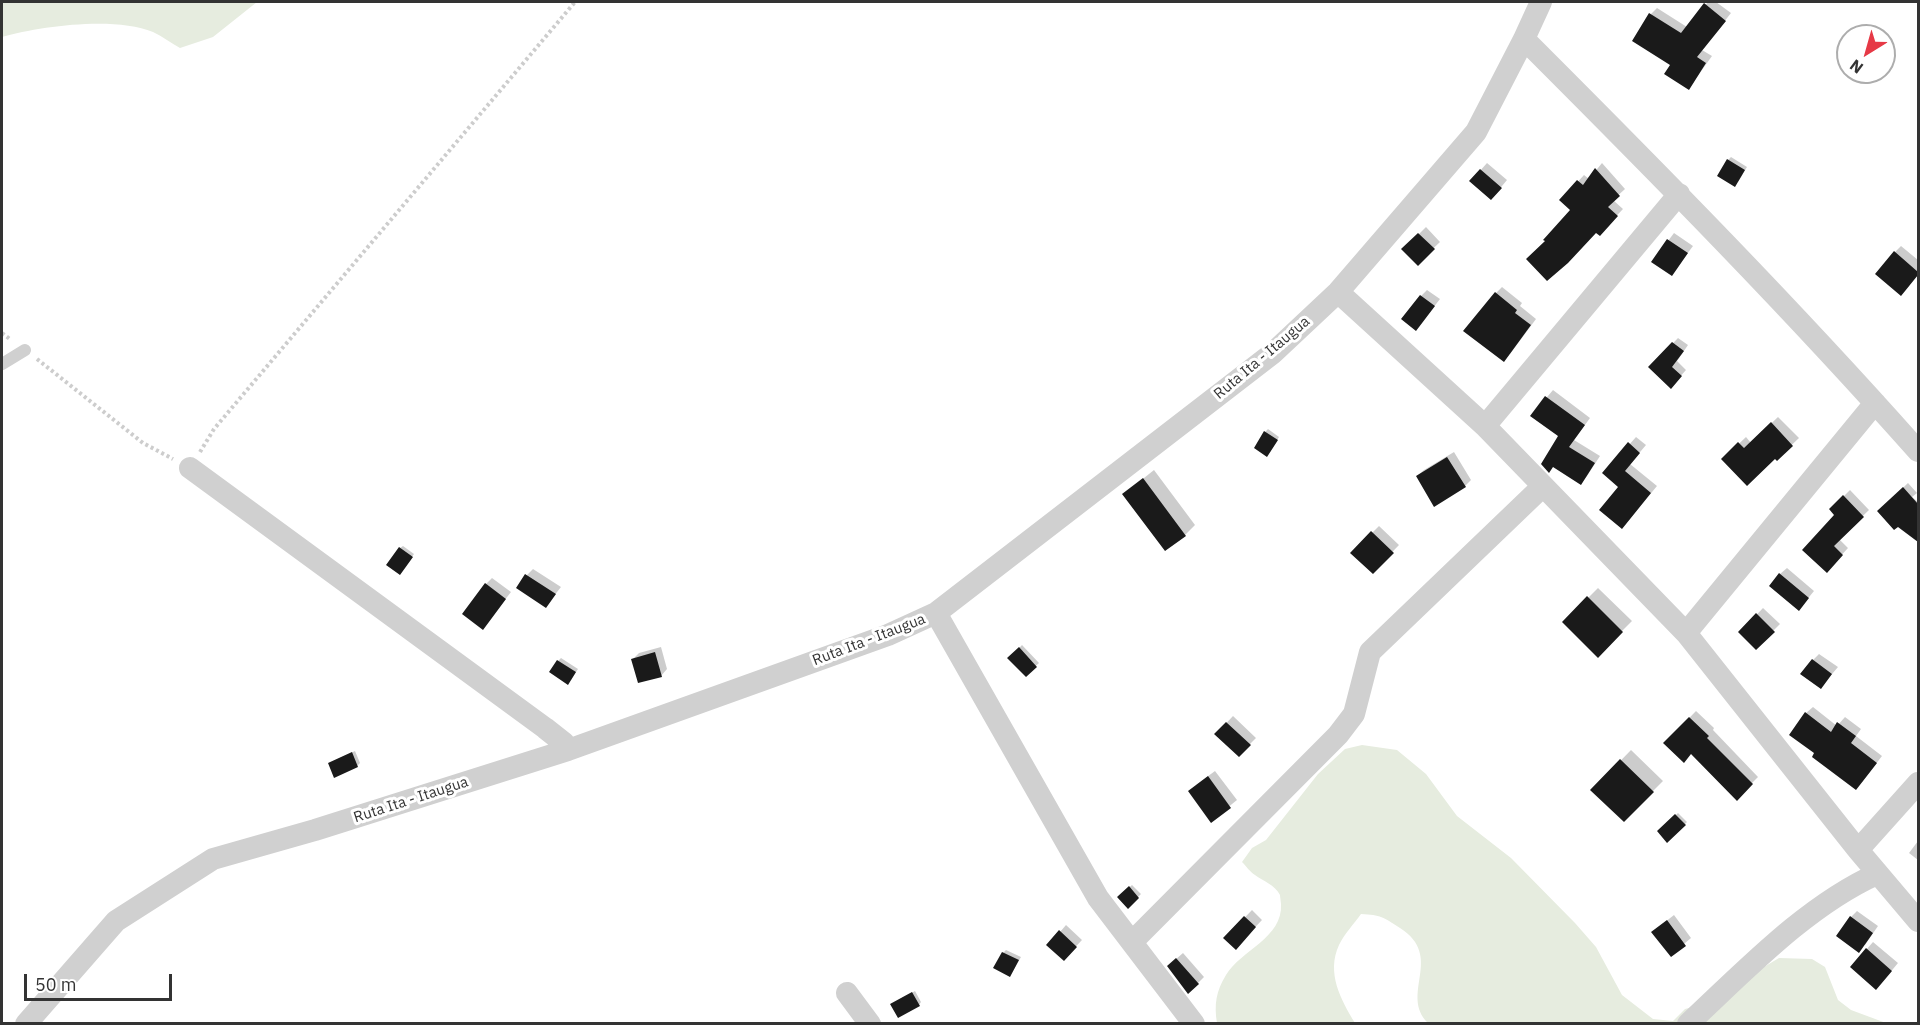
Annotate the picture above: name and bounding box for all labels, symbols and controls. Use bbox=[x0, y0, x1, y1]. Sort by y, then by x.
north arrow bbox=[1836, 24, 1896, 84]
text: N bbox=[1846, 55, 1867, 78]
street label: Ruta Ita - Itaugua bbox=[1210, 313, 1314, 403]
street label: Ruta Ita - Itaugua bbox=[810, 610, 928, 670]
street label: Ruta Ita - Itaugua bbox=[351, 773, 471, 827]
scale bar bbox=[27, 962, 176, 1000]
text: 50 m bbox=[35, 973, 77, 996]

